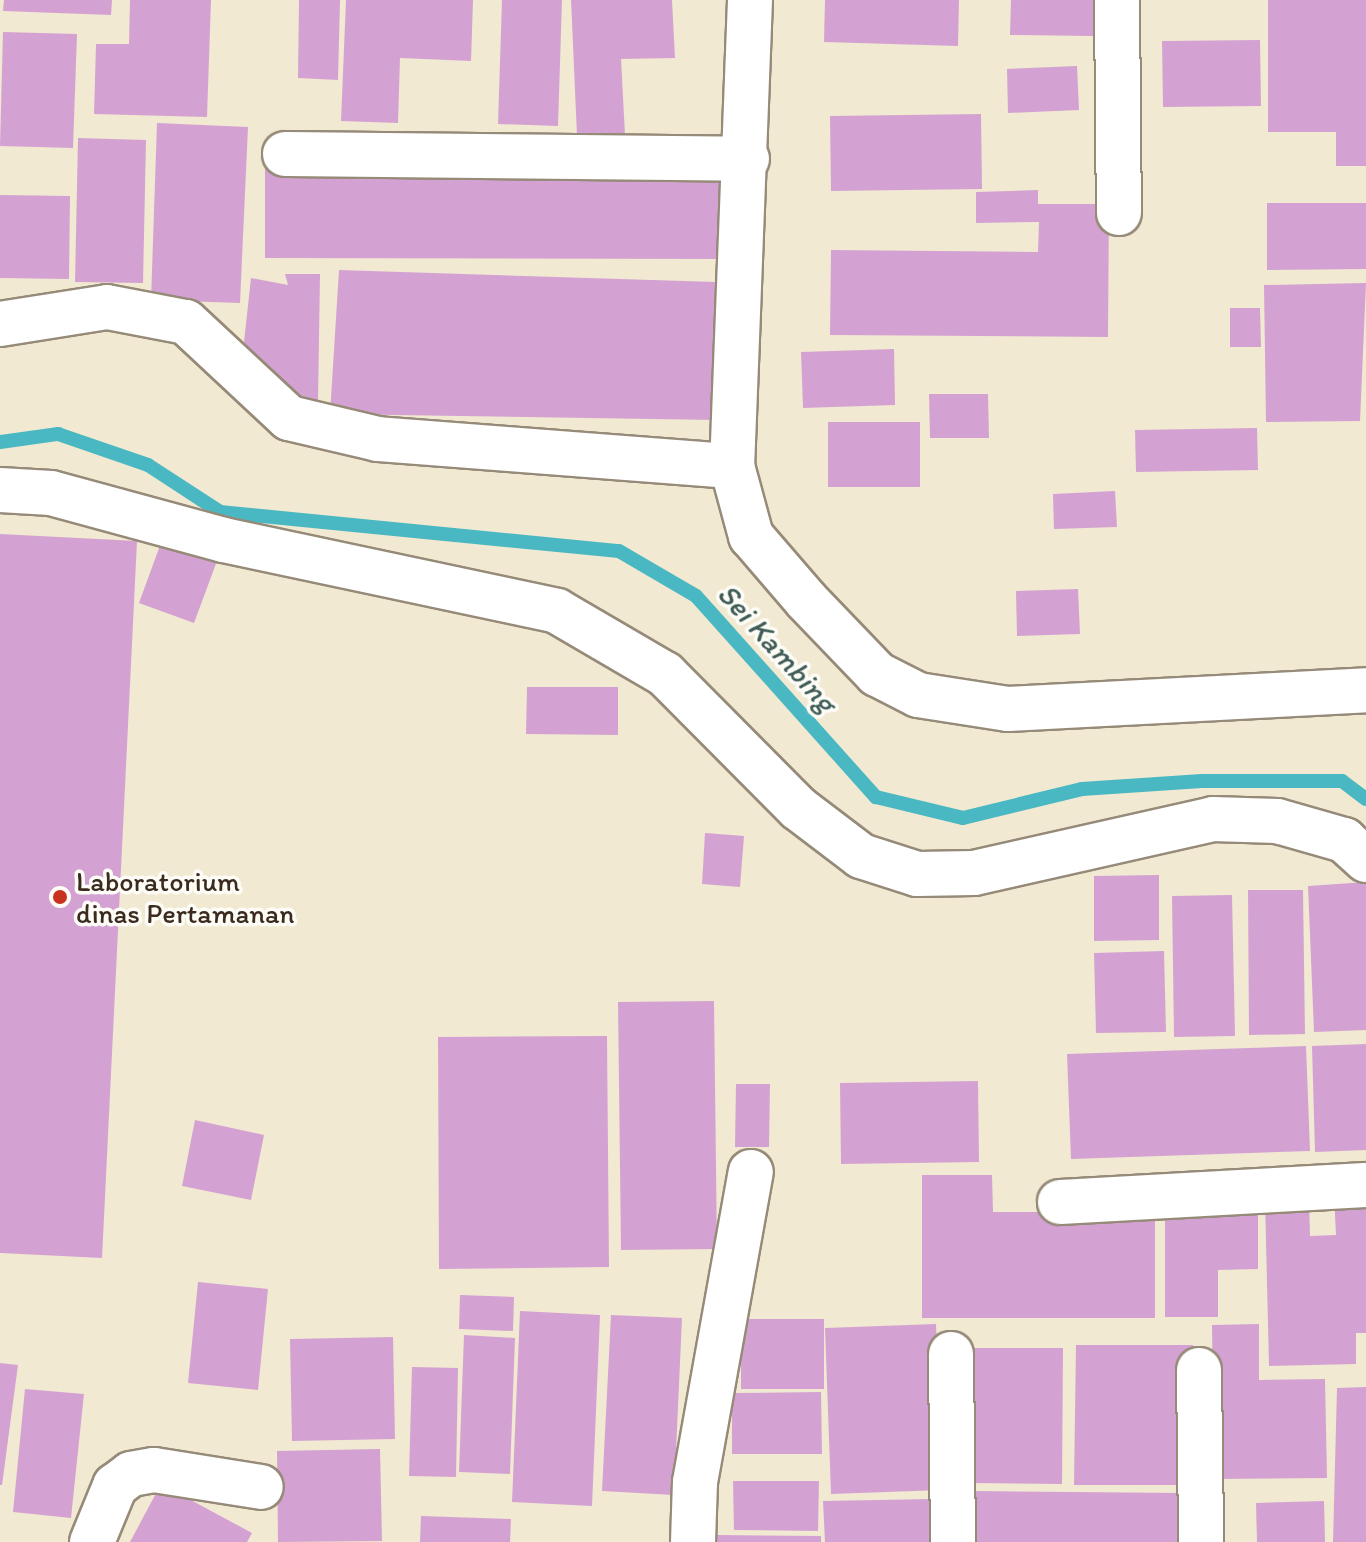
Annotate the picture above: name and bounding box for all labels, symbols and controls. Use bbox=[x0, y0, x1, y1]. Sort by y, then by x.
water label: Sei Kambing bbox=[710, 576, 844, 720]
place label: Laboratorium dinas Pertamanan bbox=[76, 864, 294, 930]
marker: Laboratorium dinas Pertamanan bbox=[51, 888, 69, 906]

